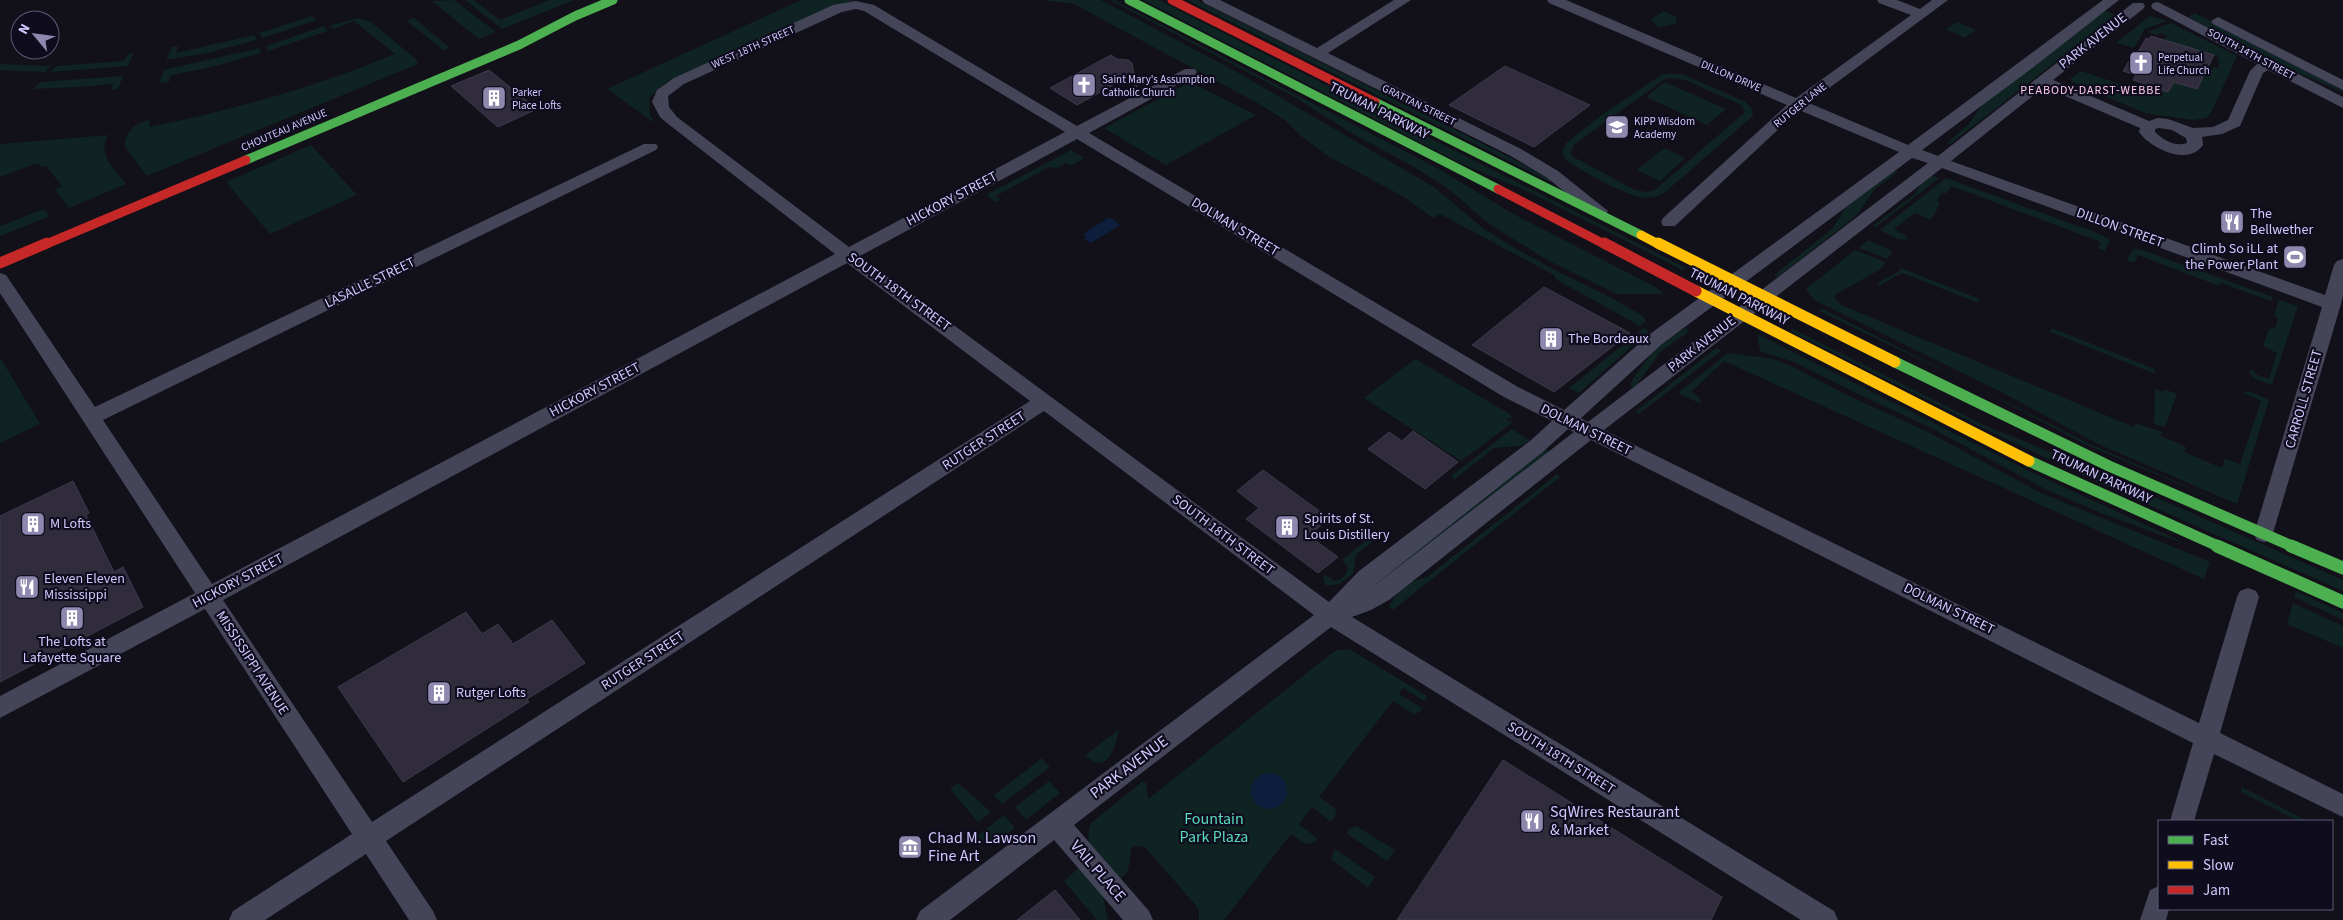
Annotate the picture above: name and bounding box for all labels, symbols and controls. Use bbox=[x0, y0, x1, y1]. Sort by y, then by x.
street label: PARK AVENUE bbox=[2055, 8, 2131, 74]
north arrow bbox=[10, 10, 60, 60]
text: N bbox=[14, 20, 36, 38]
street label: WEST 18TH STREET bbox=[709, 22, 797, 72]
street label: SOUTH 14TH STREET bbox=[2205, 25, 2297, 83]
church icon: Perpetual Life Church bbox=[2128, 50, 2154, 76]
place label: Perpetual Life Church bbox=[2158, 50, 2210, 78]
street label: DILLON DRIVE bbox=[1699, 57, 1764, 95]
church icon: Saint Mary's Assumption Catholic Church bbox=[1071, 72, 1097, 98]
place label: Saint Mary's Assumption Catholic Church bbox=[1102, 72, 1215, 100]
street label: TRUMAN PARKWAY bbox=[1325, 77, 1433, 145]
street label: RUTGER LANE bbox=[1770, 79, 1830, 131]
street label: GRATTAN STREET bbox=[1380, 81, 1458, 129]
district label: PEABODY-DARST-WEBBE bbox=[2020, 82, 2162, 99]
building icon: Parker Place Lofts bbox=[481, 85, 507, 111]
place label: Parker Place Lofts bbox=[512, 85, 562, 113]
street label: CHOUTEAU AVENUE bbox=[239, 105, 329, 155]
school or university icon: KIPP Wisdom Academy bbox=[1604, 114, 1630, 140]
place label: KIPP Wisdom Academy bbox=[1634, 114, 1695, 142]
street label: HICKORY STREET bbox=[903, 166, 1001, 231]
street label: DOLMAN STREET bbox=[1187, 193, 1283, 261]
street label: DILLON STREET bbox=[2074, 203, 2167, 253]
place label: The Bellwether bbox=[2250, 204, 2313, 240]
restaurant icon: The Bellwether bbox=[2219, 209, 2245, 235]
place label: Climb So iLL at the Power Plant bbox=[2185, 239, 2278, 275]
sports icon: Climb So iLL at the Power Plant bbox=[2282, 244, 2308, 270]
street label: SOUTH 18TH STREET bbox=[843, 248, 955, 337]
street label: LASALLE STREET bbox=[321, 252, 419, 314]
street label: TRUMAN PARKWAY bbox=[1685, 263, 1793, 331]
street label: PARK AVENUE bbox=[1664, 311, 1740, 377]
building icon: The Bordeaux bbox=[1538, 326, 1564, 352]
place label: The Bordeaux bbox=[1568, 329, 1650, 349]
street label: CARROLL STREET bbox=[2280, 347, 2328, 451]
street label: HICKORY STREET bbox=[546, 357, 644, 422]
street label: DOLMAN STREET bbox=[1537, 399, 1635, 461]
street label: RUTGER STREET bbox=[938, 406, 1030, 475]
street label: TRUMAN PARKWAY bbox=[2047, 445, 2155, 509]
street label: SOUTH 18TH STREET bbox=[1168, 490, 1279, 580]
place label: Spirits of St. Louis Distillery bbox=[1304, 509, 1390, 545]
building icon: M Lofts bbox=[20, 511, 46, 537]
place label: M Lofts bbox=[50, 514, 91, 534]
building icon: Spirits of St. Louis Distillery bbox=[1274, 514, 1300, 540]
street label: HICKORY STREET bbox=[189, 548, 287, 613]
place label: Eleven Eleven Mississippi bbox=[44, 569, 125, 605]
restaurant icon: Eleven Eleven Mississippi bbox=[14, 574, 40, 600]
street label: DOLMAN STREET bbox=[1900, 578, 1998, 640]
building icon: The Lofts at Lafayette Square bbox=[59, 605, 85, 631]
street label: MISSISSIPPI AVENUE bbox=[211, 607, 293, 719]
street label: RUTGER STREET bbox=[597, 626, 689, 695]
place label: The Lofts at Lafayette Square bbox=[23, 632, 121, 668]
building icon: Rutger Lofts bbox=[426, 680, 452, 706]
place label: Rutger Lofts bbox=[456, 683, 526, 703]
street label: SOUTH 18TH STREET bbox=[1503, 717, 1619, 799]
street label: PARK AVENUE bbox=[1085, 730, 1173, 804]
place label: SqWires Restaurant & Market bbox=[1550, 801, 1680, 841]
park label: Fountain Park Plaza bbox=[1180, 808, 1248, 848]
restaurant icon: SqWires Restaurant & Market bbox=[1519, 808, 1545, 834]
legend bbox=[2158, 820, 2333, 910]
place label: Chad M. Lawson Fine Art bbox=[928, 827, 1036, 867]
text: Fast bbox=[2203, 830, 2229, 851]
museum icon: Chad M. Lawson Fine Art bbox=[897, 834, 923, 860]
street label: VAIL PLACE bbox=[1065, 836, 1131, 906]
text: Slow bbox=[2203, 855, 2234, 876]
text: Jam bbox=[2203, 880, 2230, 901]

